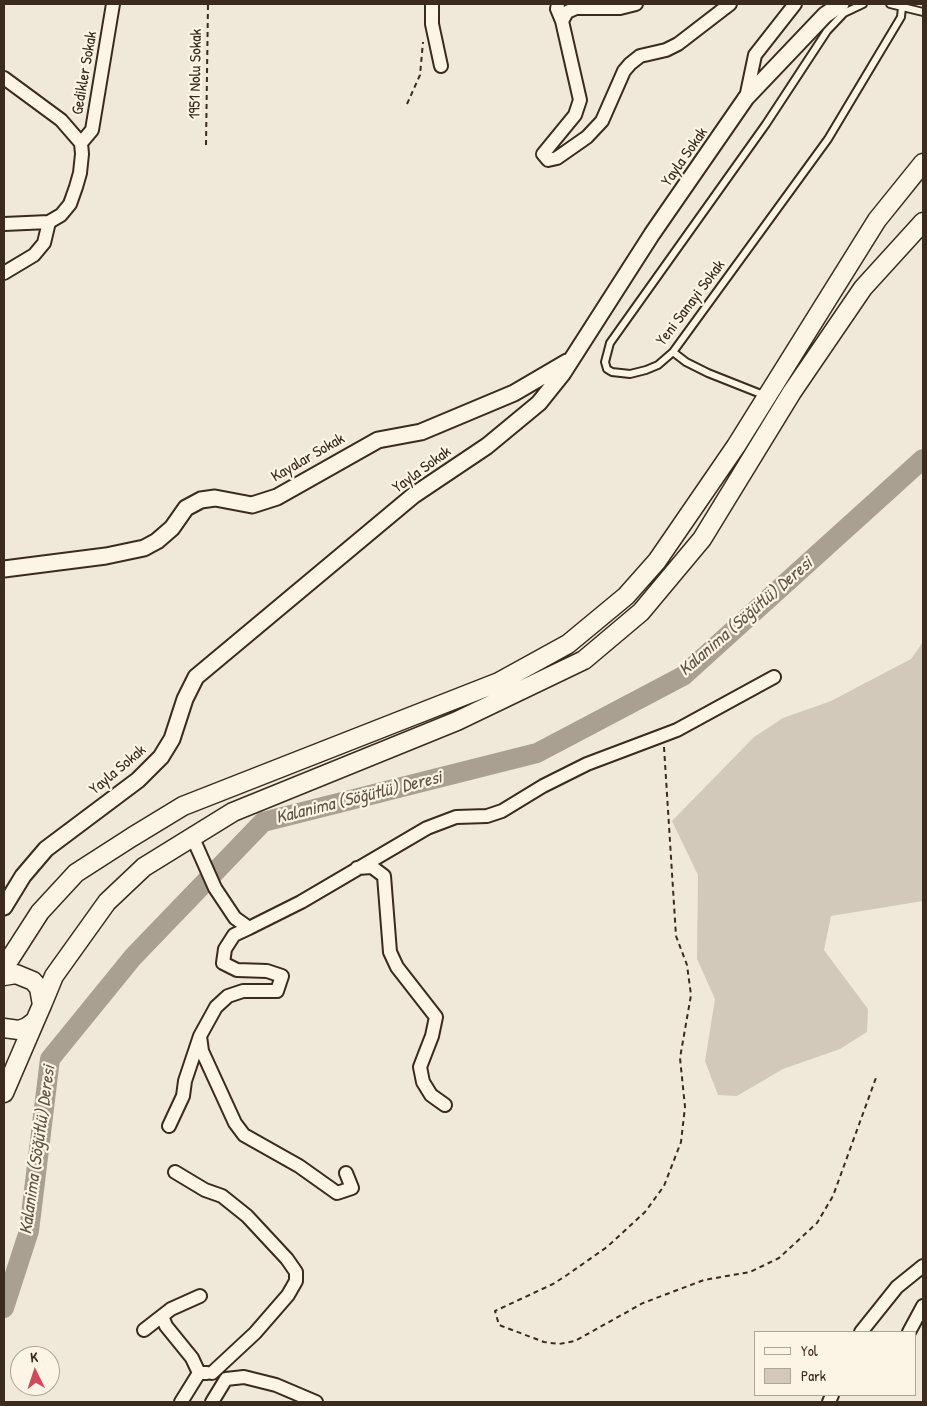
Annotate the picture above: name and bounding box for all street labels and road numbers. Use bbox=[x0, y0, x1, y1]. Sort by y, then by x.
street label: 1951 Nolu Sokak bbox=[186, 29, 206, 119]
street label: Gedikler Sokak bbox=[68, 30, 102, 116]
street label: Yayla Sokak bbox=[658, 124, 712, 190]
street label: Yeni Sanayi Sokak bbox=[653, 256, 729, 350]
street label: Kayalar Sokak bbox=[268, 429, 348, 487]
street label: Yayla Sokak bbox=[389, 442, 455, 498]
street label: Yayla Sokak bbox=[86, 741, 150, 799]

